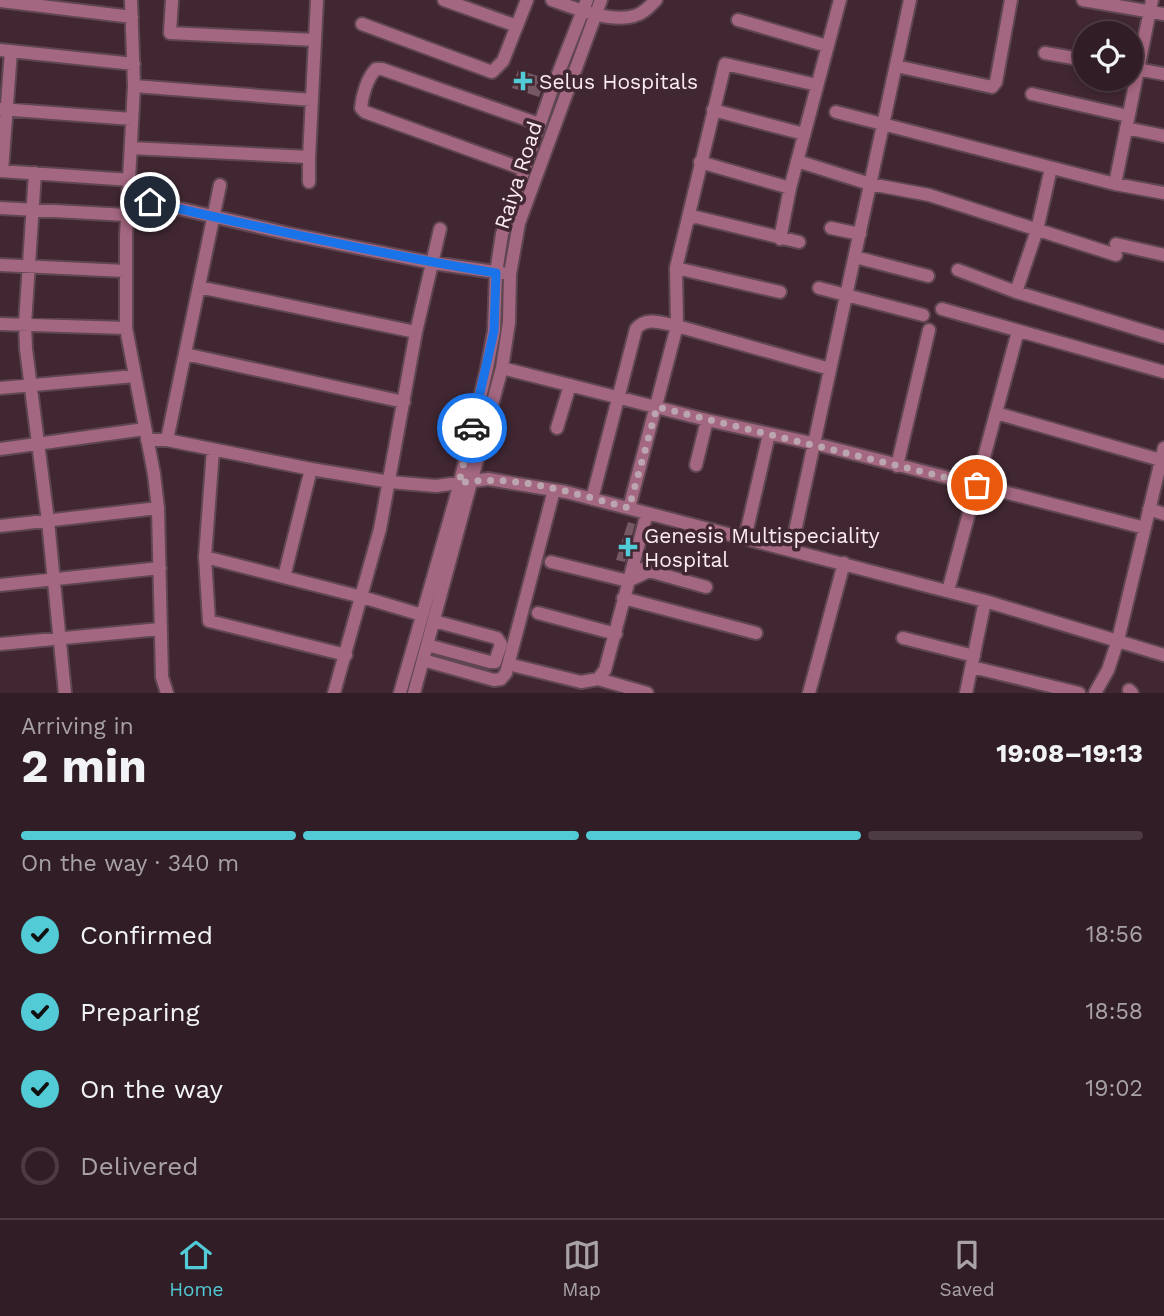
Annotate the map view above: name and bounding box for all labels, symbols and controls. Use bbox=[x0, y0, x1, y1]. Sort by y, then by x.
map controls bbox=[1073, 21, 1143, 91]
button: locate bbox=[1073, 21, 1143, 91]
place label: Selus Hospitals bbox=[539, 69, 698, 94]
marker: Selus Hospitals bbox=[513, 71, 533, 91]
street label: Raiya Road bbox=[489, 118, 547, 232]
pin bbox=[120, 172, 180, 232]
icon: home bbox=[131, 183, 169, 221]
courier bbox=[437, 393, 507, 463]
icon: car bbox=[453, 409, 491, 447]
pin bbox=[947, 455, 1007, 515]
icon: bag bbox=[958, 466, 996, 504]
place label: Genesis Multispeciality Hospital bbox=[644, 523, 880, 572]
marker: Genesis Multispeciality Hospital bbox=[618, 537, 638, 557]
text: Arriving in bbox=[21, 713, 134, 740]
text: 19:08–19:13 bbox=[996, 738, 1143, 768]
text: 2 min bbox=[21, 739, 147, 793]
text: On the way · 340 m bbox=[21, 850, 239, 877]
icon: check bbox=[21, 916, 59, 954]
text: Confirmed bbox=[80, 920, 213, 950]
text: 18:56 bbox=[1086, 921, 1143, 948]
icon: check bbox=[21, 993, 59, 1031]
text: Preparing bbox=[80, 997, 200, 1027]
text: 18:58 bbox=[1086, 998, 1143, 1025]
icon: check bbox=[21, 1070, 59, 1108]
text: On the way bbox=[80, 1074, 223, 1104]
text: 19:02 bbox=[1085, 1075, 1143, 1102]
text: Delivered bbox=[80, 1151, 199, 1181]
tab: Home bbox=[169, 1236, 224, 1301]
tab: Map bbox=[562, 1236, 601, 1301]
tab: Saved bbox=[939, 1236, 995, 1301]

